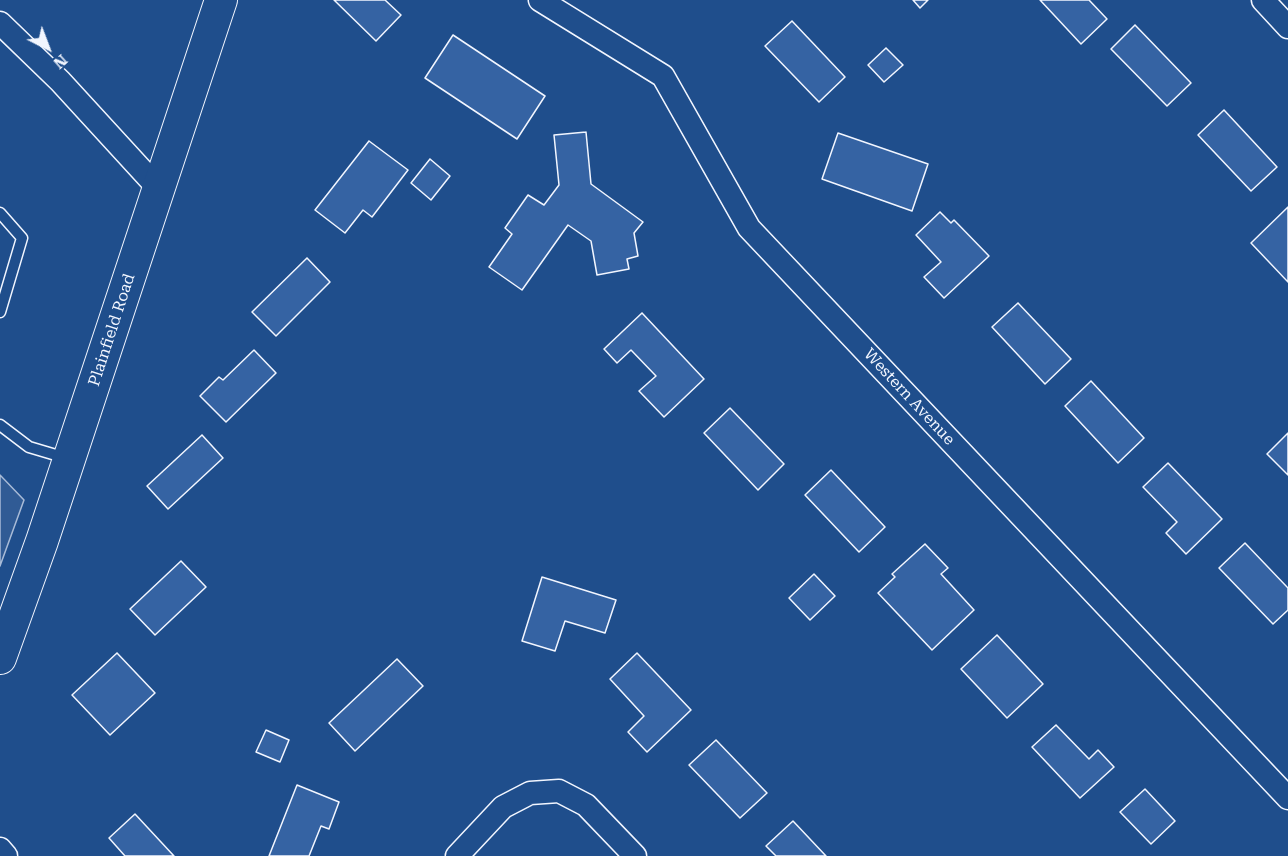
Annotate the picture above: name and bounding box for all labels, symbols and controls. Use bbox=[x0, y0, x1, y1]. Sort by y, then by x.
north arrow bbox=[18, 18, 78, 78]
text: N bbox=[49, 51, 71, 73]
street label: Plainfield Road bbox=[85, 271, 139, 389]
street label: Western Avenue bbox=[859, 345, 959, 449]

